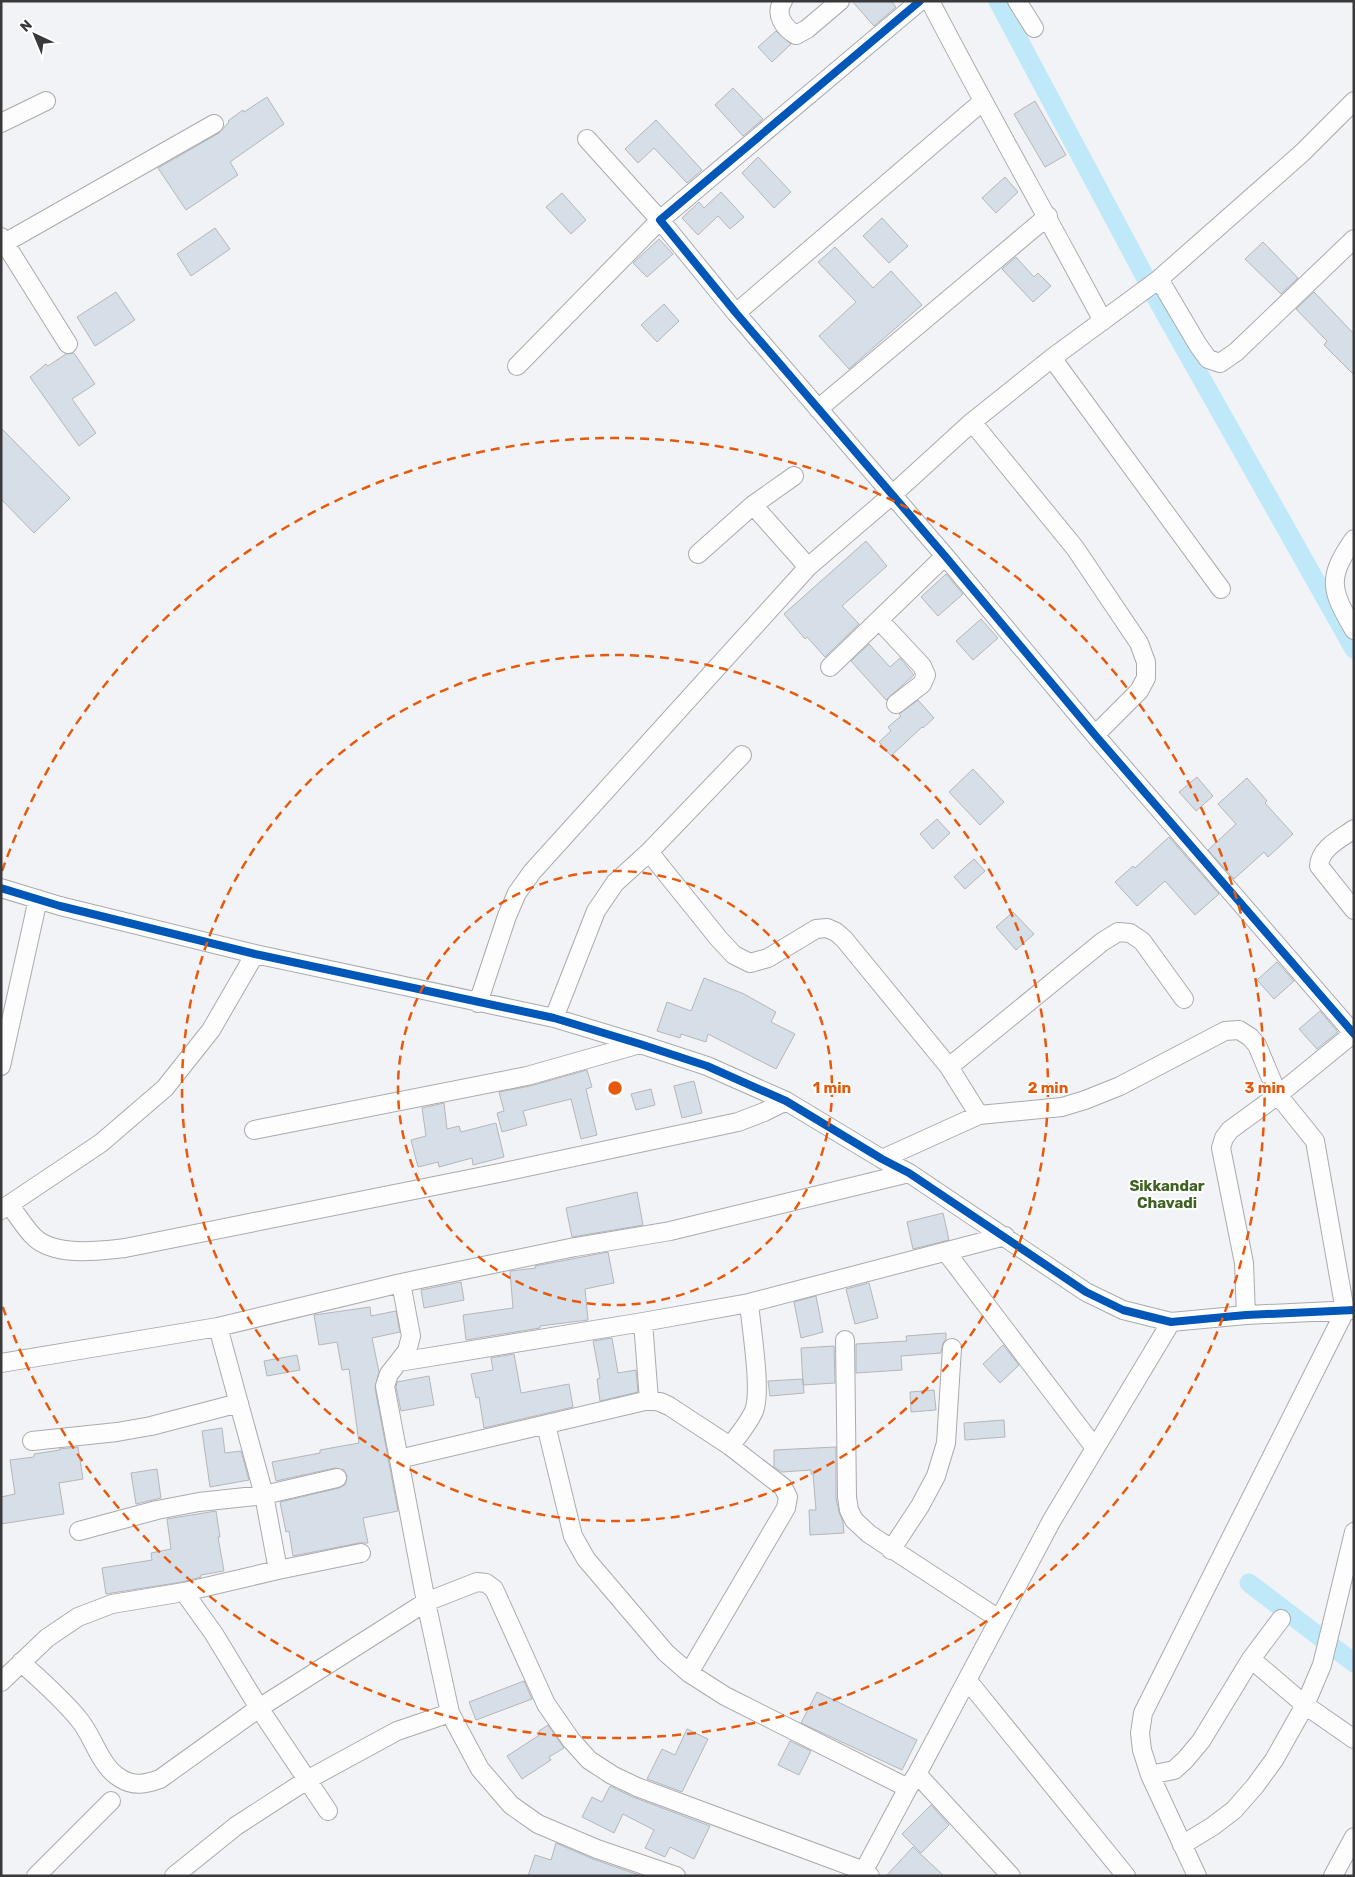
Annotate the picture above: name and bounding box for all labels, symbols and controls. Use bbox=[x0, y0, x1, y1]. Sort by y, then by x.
north arrow bbox=[10, 10, 60, 60]
text: N bbox=[17, 16, 36, 36]
centre of rings bbox=[606, 1079, 624, 1097]
text: 1 min bbox=[813, 1079, 851, 1097]
text: 2 min bbox=[1028, 1079, 1068, 1097]
text: 3 min bbox=[1245, 1079, 1285, 1097]
district label: Sikkandar Chavadi bbox=[1129, 1177, 1205, 1212]

